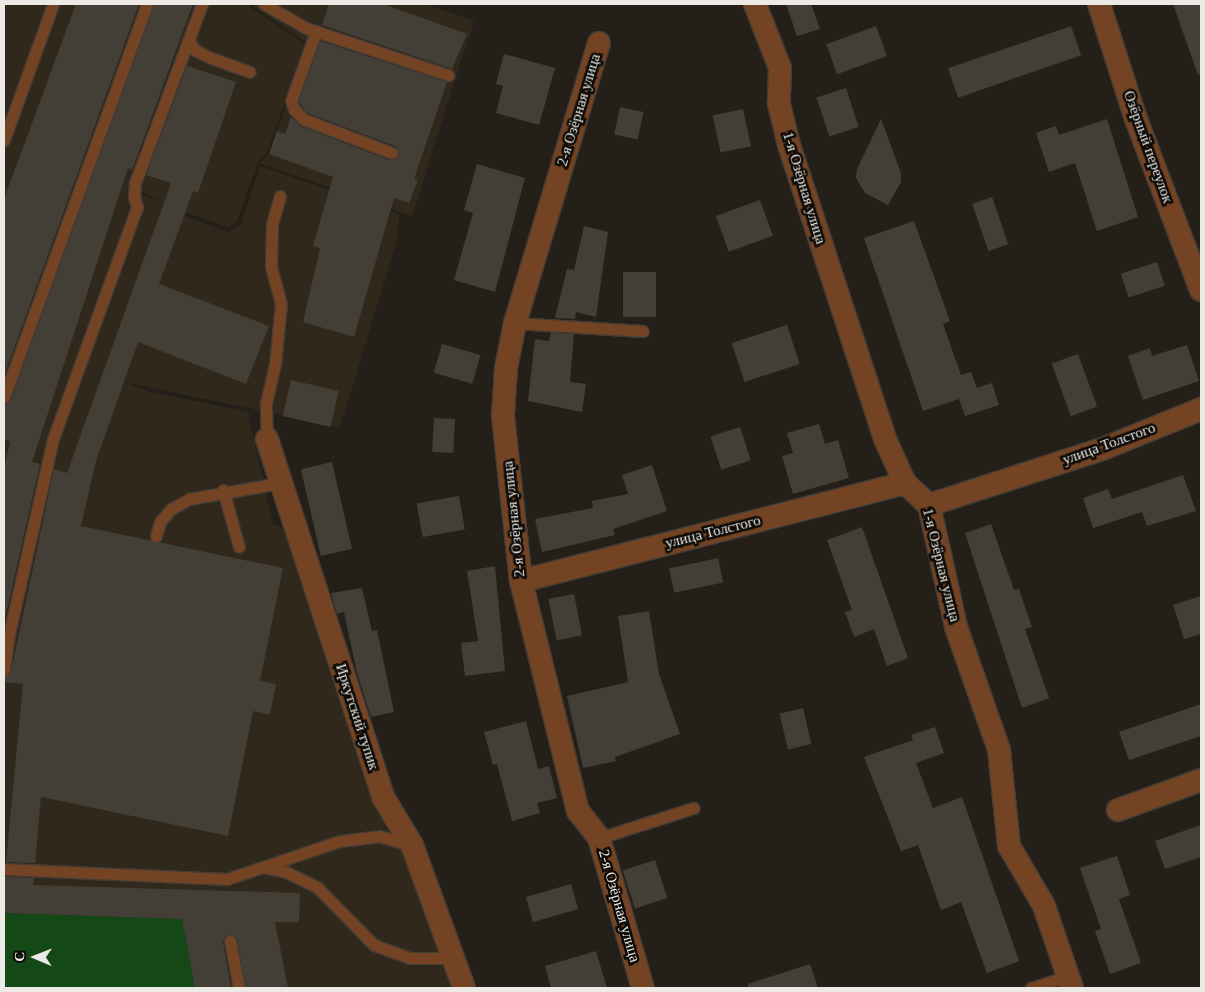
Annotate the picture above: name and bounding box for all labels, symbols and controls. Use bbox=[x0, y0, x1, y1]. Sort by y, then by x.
street label: 2-я Озёрная улица bbox=[553, 52, 605, 168]
street label: Озёрный переулок bbox=[1119, 88, 1177, 206]
street label: 1-я Озёрная улица bbox=[778, 130, 830, 246]
street label: улица Толстого bbox=[1060, 419, 1158, 469]
street label: 2-я Озёрная улица bbox=[499, 460, 529, 578]
street label: 1-я Озёрная улица bbox=[918, 506, 964, 624]
street label: улица Толстого bbox=[664, 511, 762, 553]
street label: Иркутский тупик bbox=[331, 662, 383, 772]
street label: 2-я Озёрная улица bbox=[594, 848, 644, 964]
north arrow bbox=[10, 932, 60, 982]
text: С bbox=[12, 952, 27, 962]

